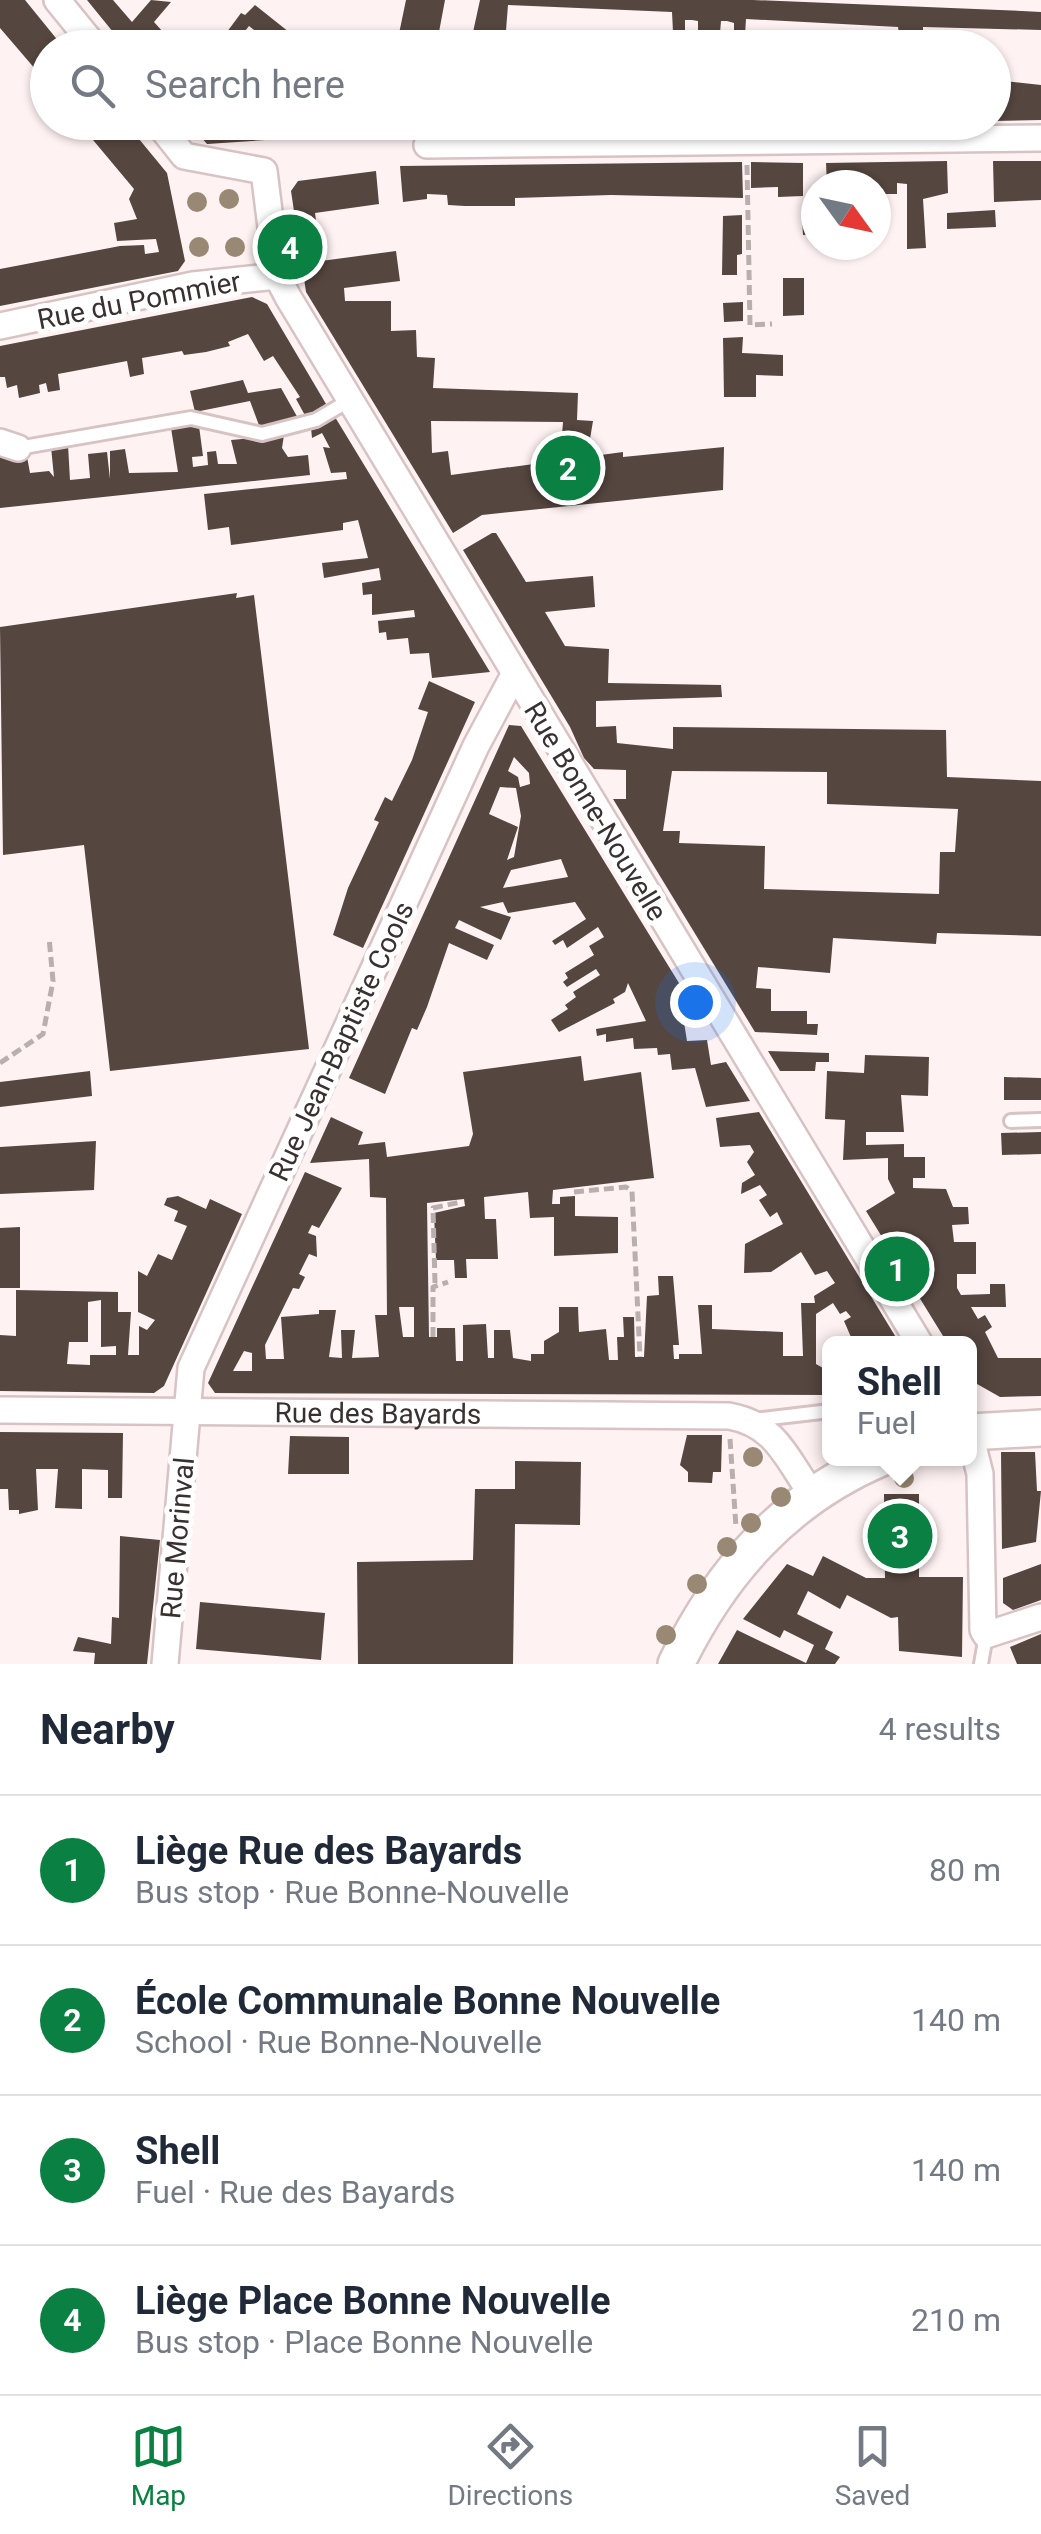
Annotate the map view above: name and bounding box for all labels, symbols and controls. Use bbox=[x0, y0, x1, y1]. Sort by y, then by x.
search box bbox=[30, 30, 1011, 140]
icon: search bbox=[65, 58, 120, 113]
text: Search here bbox=[145, 63, 345, 107]
north arrow bbox=[801, 170, 891, 260]
pin: 4 bbox=[258, 210, 322, 284]
street label: Rue du Pommier bbox=[35, 265, 244, 336]
pin: 2 bbox=[536, 430, 600, 506]
street label: Rue Bonne-Nouvelle bbox=[517, 696, 674, 927]
street label: Rue Jean-Baptiste Cools bbox=[262, 896, 421, 1186]
your location bbox=[670, 977, 721, 1028]
pin: 1 bbox=[864, 1232, 930, 1306]
popup bbox=[822, 1336, 977, 1466]
text: Shell bbox=[857, 1360, 942, 1404]
street label: Rue des Bayards bbox=[274, 1396, 482, 1431]
text: Fuel bbox=[857, 1404, 917, 1442]
street label: Rue Morinval bbox=[154, 1456, 201, 1620]
pin: 3 bbox=[868, 1498, 932, 1574]
text: Nearby bbox=[40, 1705, 175, 1754]
text: 4 results bbox=[879, 1710, 1001, 1748]
text: Liège Rue des Bayards bbox=[135, 1829, 522, 1873]
text: 1 bbox=[63, 1851, 82, 1889]
text: 80 m bbox=[929, 1851, 1001, 1889]
text: Bus stop · Rue Bonne-Nouvelle bbox=[135, 1873, 569, 1911]
text: École Communale Bonne Nouvelle bbox=[135, 1979, 720, 2023]
text: 2 bbox=[63, 2001, 82, 2039]
text: 140 m bbox=[911, 2001, 1001, 2039]
text: School · Rue Bonne-Nouvelle bbox=[135, 2023, 542, 2061]
text: Shell bbox=[135, 2129, 220, 2173]
text: 3 bbox=[63, 2151, 82, 2189]
text: 140 m bbox=[911, 2151, 1001, 2189]
text: Fuel · Rue des Bayards bbox=[135, 2173, 455, 2211]
text: Liège Place Bonne Nouvelle bbox=[135, 2279, 610, 2323]
text: 4 bbox=[63, 2301, 82, 2339]
text: 210 m bbox=[911, 2301, 1001, 2339]
text: Bus stop · Place Bonne Nouvelle bbox=[135, 2323, 593, 2361]
tab: Map bbox=[131, 2419, 186, 2512]
tab: Directions bbox=[447, 2419, 573, 2512]
tab: Saved bbox=[835, 2419, 910, 2512]

